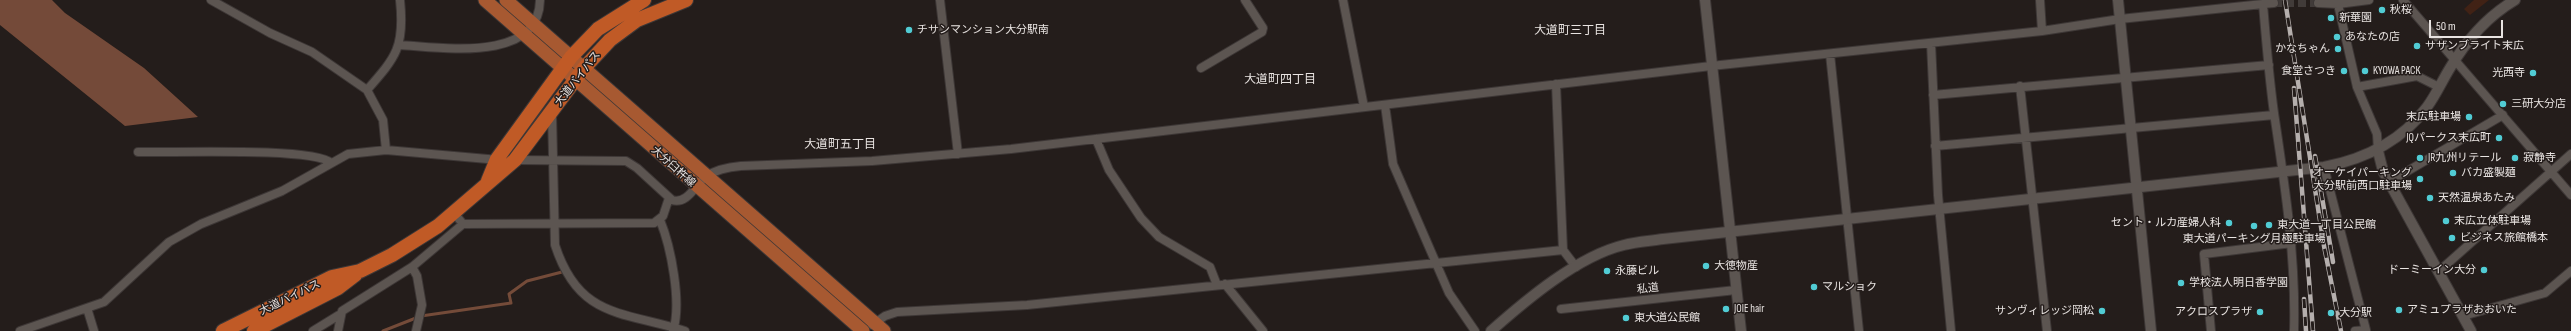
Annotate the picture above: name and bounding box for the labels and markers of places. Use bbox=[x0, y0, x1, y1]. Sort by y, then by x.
place label: 秋桜 bbox=[2390, 3, 2412, 17]
marker: 秋桜 bbox=[2377, 5, 2387, 15]
place label: 新華園 bbox=[2339, 11, 2372, 25]
marker: 新華園 bbox=[2326, 13, 2336, 23]
place label: チサンマンション大分駅南 bbox=[917, 23, 1049, 37]
marker: チサンマンション大分駅南 bbox=[904, 25, 914, 35]
place label: あなたの店 bbox=[2345, 30, 2400, 44]
marker: あなたの店 bbox=[2332, 32, 2342, 42]
place label: サザンブライト末広 bbox=[2425, 39, 2524, 53]
marker: サザンブライト末広 bbox=[2412, 41, 2422, 51]
place label: かなちゃん bbox=[2275, 42, 2330, 56]
marker: かなちゃん bbox=[2333, 44, 2343, 54]
place label: 食堂さつき bbox=[2281, 64, 2336, 78]
place label: KYOWA PACK bbox=[2373, 64, 2420, 78]
marker: 食堂さつき bbox=[2339, 66, 2349, 76]
marker: KYOWA PACK bbox=[2360, 66, 2370, 76]
place label: 光西寺 bbox=[2492, 66, 2525, 80]
marker: 光西寺 bbox=[2528, 68, 2538, 78]
place label: 三研大分店 bbox=[2511, 97, 2566, 111]
marker: 三研大分店 bbox=[2498, 99, 2508, 109]
place label: 末広駐車場 bbox=[2406, 110, 2461, 124]
marker: 末広駐車場 bbox=[2464, 112, 2474, 122]
place label: JQパークス末広町 bbox=[2406, 131, 2491, 145]
marker: JQパークス末広町 bbox=[2494, 133, 2504, 143]
place label: JR九州リテール bbox=[2428, 151, 2501, 165]
place label: 寂静寺 bbox=[2523, 151, 2556, 165]
marker: JR九州リテール bbox=[2415, 153, 2425, 163]
marker: 寂静寺 bbox=[2510, 153, 2520, 163]
place label: オーケイパーキング 大分駅前西口駐車場 bbox=[2313, 166, 2412, 192]
place label: バカ盛製麺 bbox=[2461, 166, 2516, 180]
marker: バカ盛製麺 bbox=[2448, 168, 2458, 178]
marker: オーケイパーキング 大分駅前西口駐車場 bbox=[2415, 174, 2425, 184]
place label: 天然温泉あたみ bbox=[2438, 191, 2515, 205]
marker: 天然温泉あたみ bbox=[2425, 193, 2435, 203]
place label: 末広立体駐車場 bbox=[2454, 214, 2531, 228]
place label: セント・ルカ産婦人科 bbox=[2111, 216, 2221, 230]
marker: 末広立体駐車場 bbox=[2441, 216, 2451, 226]
marker: セント・ルカ産婦人科 bbox=[2224, 218, 2234, 228]
place label: 東大道一丁目公民館 bbox=[2277, 218, 2376, 232]
marker: 東大道一丁目公民館 bbox=[2264, 220, 2274, 230]
marker: 東大道パーキング月極駐車場 bbox=[2249, 221, 2259, 231]
place label: ビジネス旅館橋本 bbox=[2460, 231, 2548, 245]
place label: 東大道パーキング月極駐車場 bbox=[2183, 232, 2325, 246]
marker: ビジネス旅館橋本 bbox=[2447, 233, 2457, 243]
place label: 大徳物産 bbox=[1714, 259, 1758, 273]
marker: 大徳物産 bbox=[1701, 261, 1711, 271]
place label: ドーミーイン大分 bbox=[2388, 263, 2476, 277]
place label: 永藤ビル bbox=[1615, 264, 1659, 278]
marker: ドーミーイン大分 bbox=[2479, 265, 2489, 275]
marker: 永藤ビル bbox=[1602, 266, 1612, 276]
place label: 学校法人明日香学園 bbox=[2189, 276, 2288, 290]
marker: 学校法人明日香学園 bbox=[2176, 278, 2186, 288]
place label: マルショク bbox=[1822, 280, 1877, 294]
marker: マルショク bbox=[1809, 282, 1819, 292]
place label: JOIE hair bbox=[1734, 302, 1764, 316]
place label: アミュプラザおおいた bbox=[2407, 303, 2517, 317]
marker: JOIE hair bbox=[1721, 304, 1731, 314]
place label: サンヴィレッジ岡松 bbox=[1995, 304, 2094, 318]
place label: アクロスプラザ bbox=[2175, 305, 2252, 319]
marker: アミュプラザおおいた bbox=[2394, 305, 2404, 315]
marker: サンヴィレッジ岡松 bbox=[2097, 306, 2107, 316]
place label: 大分駅 bbox=[2339, 306, 2372, 320]
marker: アクロスプラザ bbox=[2255, 307, 2265, 317]
marker: 大分駅 bbox=[2326, 308, 2336, 318]
place label: 東大道公民館 bbox=[1634, 311, 1700, 325]
marker: 東大道公民館 bbox=[1621, 313, 1631, 323]

